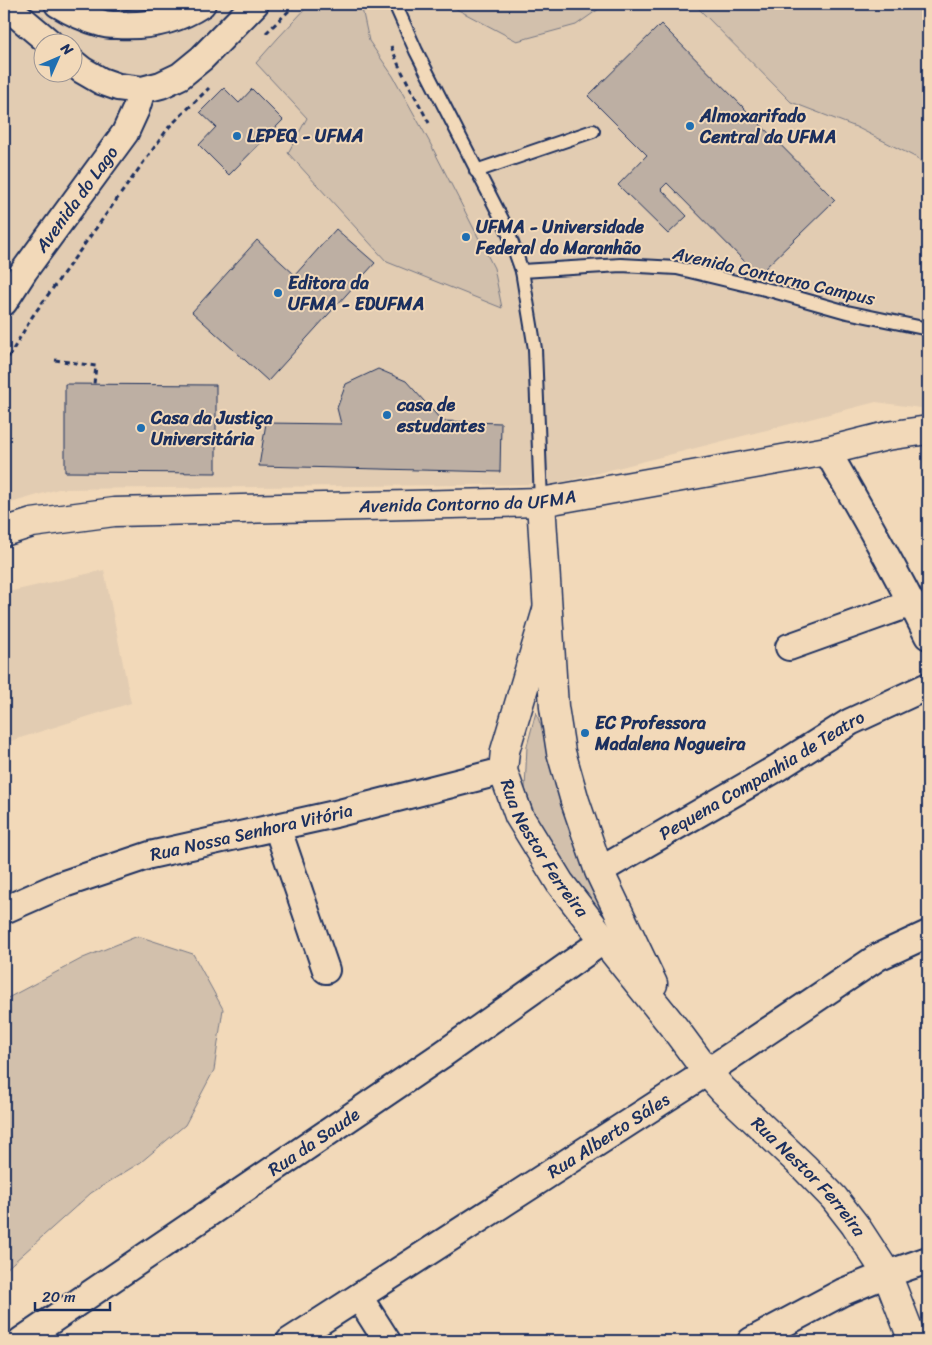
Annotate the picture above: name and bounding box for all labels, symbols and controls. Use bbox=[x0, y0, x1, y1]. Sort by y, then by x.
north arrow bbox=[32, 32, 82, 82]
text: N bbox=[54, 36, 79, 62]
place label: Almoxarifado Central da UFMA bbox=[699, 100, 836, 153]
place label: LEPEQ - UFMA bbox=[247, 120, 364, 152]
marker: Almoxarifado Central da UFMA bbox=[684, 120, 696, 132]
marker: LEPEQ - UFMA bbox=[231, 130, 243, 142]
street label: Avenida do Lago bbox=[26, 139, 127, 260]
place label: UFMA - Universidade Federal do Maranhão bbox=[475, 211, 645, 264]
marker: UFMA - Universidade Federal do Maranhão bbox=[460, 231, 472, 243]
street label: Avenida Contorno Campus bbox=[669, 237, 879, 315]
place label: Editora da UFMA - EDUFMA bbox=[288, 267, 424, 320]
marker: Editora da UFMA - EDUFMA bbox=[272, 287, 284, 299]
place label: casa de estudantes bbox=[396, 389, 485, 442]
place label: Casa da Justiça Universitária bbox=[150, 402, 274, 455]
marker: casa de estudantes bbox=[381, 409, 393, 421]
marker: Casa da Justiça Universitária bbox=[135, 422, 147, 434]
street label: Avenida Contorno da UFMA bbox=[358, 480, 579, 522]
street label: Pequena Companhia de Teatro bbox=[653, 701, 870, 849]
place label: EC Professora Madalena Nogueira bbox=[594, 707, 746, 760]
marker: EC Professora Madalena Nogueira bbox=[579, 727, 591, 739]
street label: Rua Nestor Ferreira bbox=[491, 774, 598, 925]
street label: Rua Nossa Senhora Vitória bbox=[147, 794, 356, 871]
street label: Rua Alberto Sáles bbox=[541, 1084, 677, 1187]
street label: Rua da Saude bbox=[261, 1099, 367, 1185]
street label: Rua Nestor Ferreira bbox=[743, 1108, 875, 1244]
scale bar bbox=[35, 1280, 110, 1312]
text: 20 m bbox=[42, 1284, 76, 1310]

